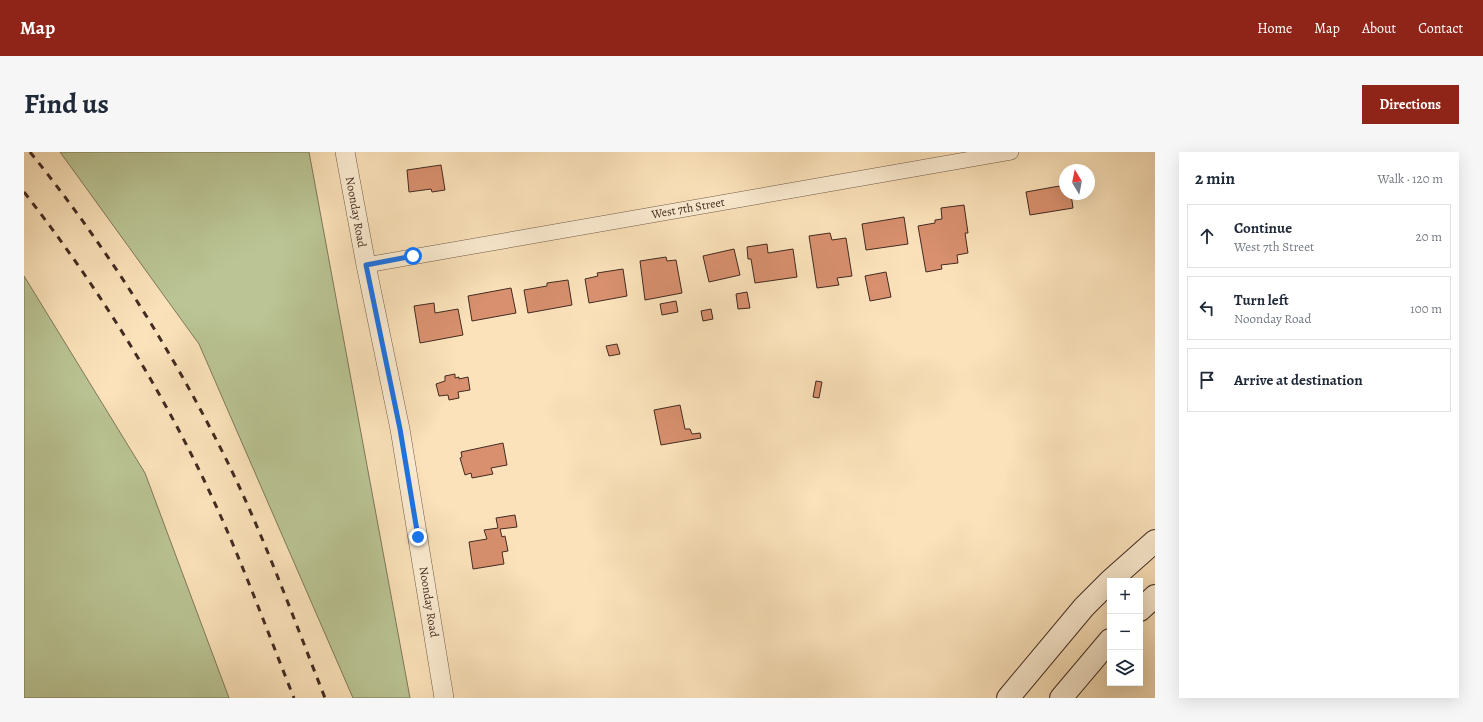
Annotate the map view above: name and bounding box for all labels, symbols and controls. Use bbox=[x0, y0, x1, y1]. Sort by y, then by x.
text: Map bbox=[20, 15, 55, 41]
text: Home bbox=[1257, 19, 1292, 38]
text: Map bbox=[1314, 19, 1340, 38]
text: About bbox=[1362, 19, 1396, 38]
text: Contact bbox=[1418, 19, 1463, 38]
text: Find us bbox=[24, 85, 109, 123]
button: Directions bbox=[1362, 85, 1459, 124]
north arrow bbox=[1059, 164, 1095, 200]
text: 2 min bbox=[1195, 167, 1235, 190]
text: Walk · 120 m bbox=[1378, 170, 1443, 187]
street label: Noonday Road bbox=[342, 175, 370, 249]
street label: West 7th Street bbox=[649, 194, 726, 222]
text: Continue bbox=[1234, 218, 1292, 238]
icon: ahead bbox=[1196, 225, 1218, 247]
text: 20 m bbox=[1416, 228, 1442, 245]
text: West 7th Street bbox=[1234, 238, 1314, 255]
route start bbox=[404, 247, 422, 265]
text: Turn left bbox=[1234, 290, 1289, 310]
icon: left bbox=[1196, 297, 1218, 319]
text: 100 m bbox=[1410, 300, 1442, 317]
text: Noonday Road bbox=[1234, 310, 1311, 327]
icon: arrive bbox=[1196, 369, 1218, 391]
text: Arrive at destination bbox=[1234, 370, 1363, 390]
route end bbox=[409, 528, 427, 546]
street label: Noonday Road bbox=[416, 565, 443, 639]
map controls bbox=[1107, 578, 1143, 686]
button: + bbox=[1107, 578, 1143, 614]
button: − bbox=[1107, 614, 1143, 650]
button: layers bbox=[1107, 650, 1143, 686]

